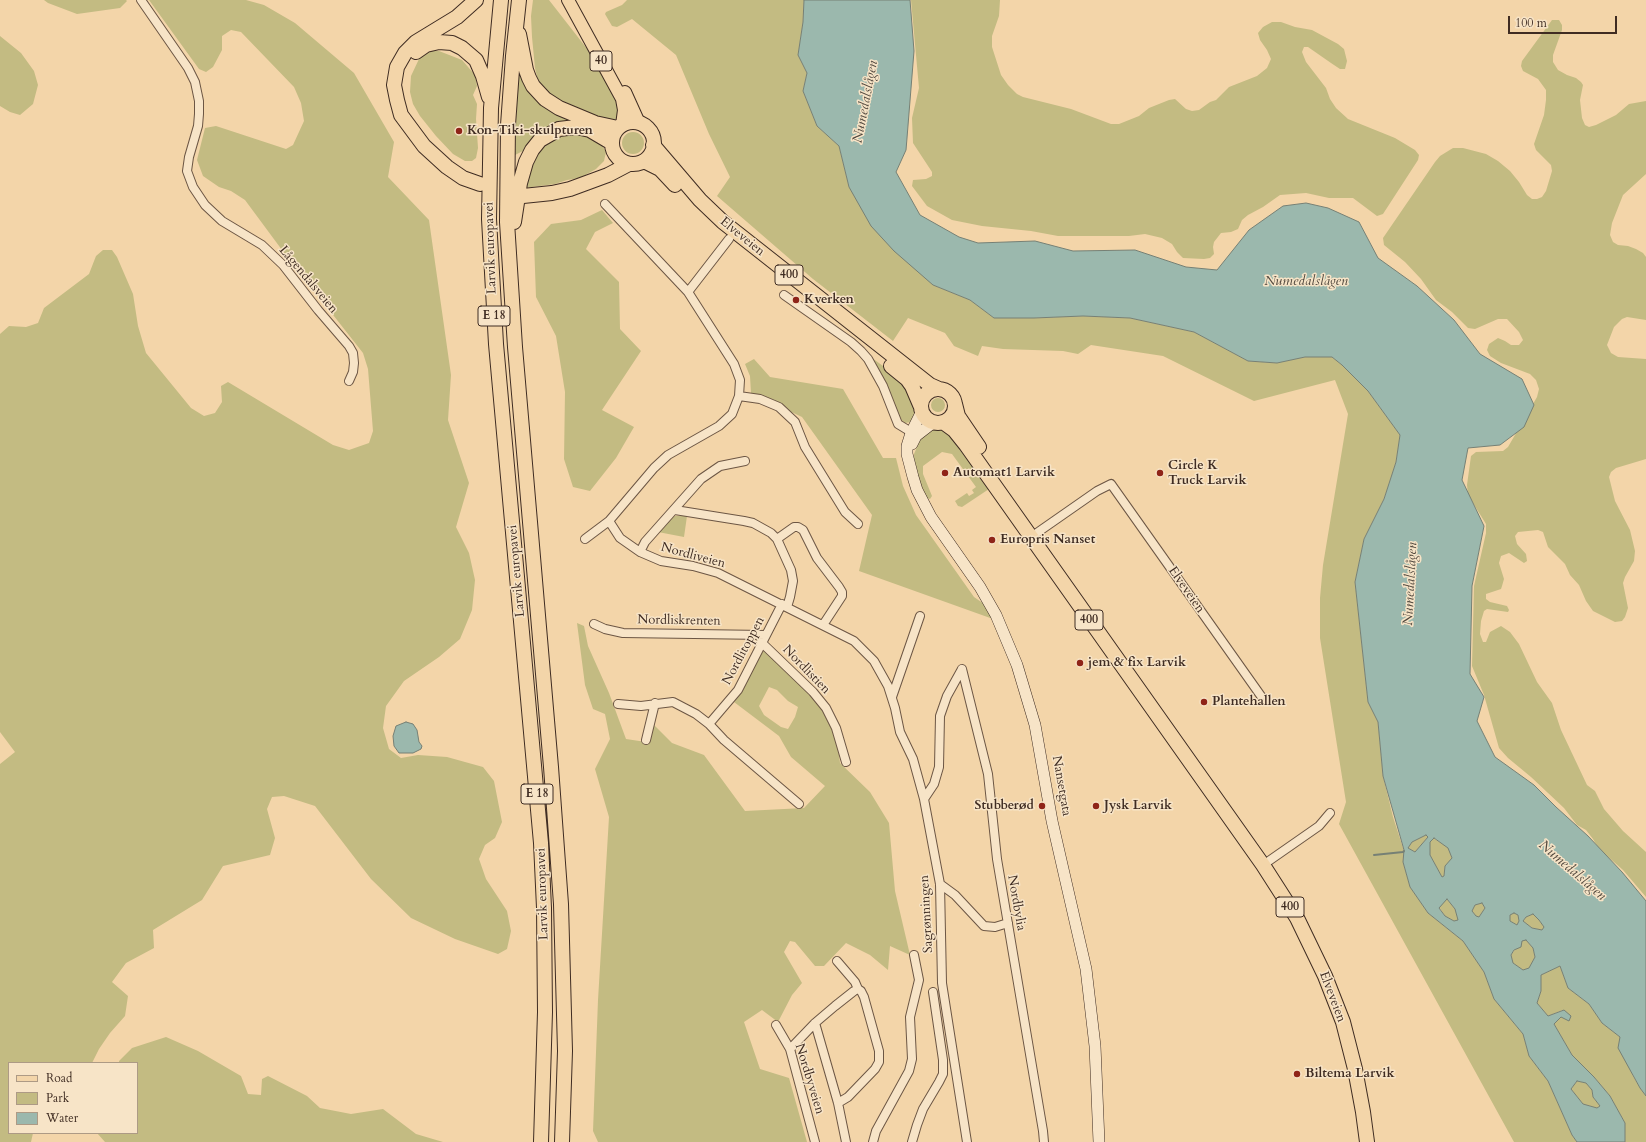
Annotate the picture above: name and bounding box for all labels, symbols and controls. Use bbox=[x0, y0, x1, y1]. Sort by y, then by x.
scale bar bbox=[1510, 8, 1619, 34]
text: 100 m bbox=[1515, 15, 1547, 31]
road number: 40 bbox=[590, 51, 612, 71]
water label: Numedalslågen bbox=[850, 59, 882, 145]
place label: Kon-Tiki-skulpturen bbox=[467, 123, 593, 139]
marker: Kon-Tiki-skulpturen bbox=[454, 126, 464, 136]
street label: Larvik europavei bbox=[482, 202, 500, 294]
street label: Elveveien bbox=[716, 214, 768, 260]
street label: Lågendalsveien bbox=[275, 243, 341, 317]
road number: 400 bbox=[775, 265, 803, 285]
water label: Numedalslågen bbox=[1264, 274, 1348, 290]
place label: Kverken bbox=[804, 292, 854, 308]
marker: Kverken bbox=[791, 295, 801, 305]
road number: E 18 bbox=[478, 306, 510, 326]
place label: Circle K Truck Larvik bbox=[1168, 458, 1246, 489]
place label: Automat1 Larvik bbox=[953, 465, 1055, 481]
marker: Automat1 Larvik bbox=[940, 468, 950, 478]
marker: Circle K Truck Larvik bbox=[1155, 468, 1165, 478]
street label: Larvik europavei bbox=[505, 524, 529, 618]
place label: Europris Nanset bbox=[1000, 532, 1095, 548]
marker: Europris Nanset bbox=[987, 535, 997, 545]
street label: Nordliveien bbox=[659, 540, 727, 572]
water label: Numedalslågen bbox=[1400, 542, 1422, 626]
street label: Elveveien bbox=[1164, 564, 1208, 616]
road number: 400 bbox=[1075, 610, 1103, 630]
street label: Nordliskrenten bbox=[637, 612, 721, 630]
street label: Nordlitoppen bbox=[720, 614, 768, 688]
street label: Nordlistien bbox=[779, 642, 833, 698]
place label: jem & fix Larvik bbox=[1088, 655, 1186, 671]
marker: jem & fix Larvik bbox=[1075, 658, 1085, 668]
place label: Plantehallen bbox=[1212, 694, 1286, 710]
marker: Plantehallen bbox=[1199, 697, 1209, 707]
street label: Nansetgata bbox=[1048, 755, 1074, 817]
road number: E 18 bbox=[521, 784, 553, 804]
place label: Stubberød bbox=[975, 798, 1034, 814]
place label: Jysk Larvik bbox=[1104, 798, 1172, 814]
marker: Stubberød bbox=[1037, 801, 1047, 811]
marker: Jysk Larvik bbox=[1091, 801, 1101, 811]
water label: Numedalslågen bbox=[1535, 837, 1609, 905]
street label: Larvik europavei bbox=[534, 848, 552, 940]
street label: Nordbylia bbox=[1003, 874, 1029, 932]
street label: Sagrønningen bbox=[917, 875, 937, 953]
road number: 400 bbox=[1276, 897, 1304, 917]
street label: Elveveien bbox=[1315, 969, 1349, 1025]
street label: Nordbyveien bbox=[791, 1042, 827, 1116]
legend bbox=[8, 1062, 138, 1134]
place label: Biltema Larvik bbox=[1305, 1066, 1395, 1082]
marker: Biltema Larvik bbox=[1292, 1069, 1302, 1079]
text: Road bbox=[46, 1070, 72, 1086]
text: Park bbox=[46, 1090, 69, 1106]
text: Water bbox=[46, 1110, 78, 1126]

